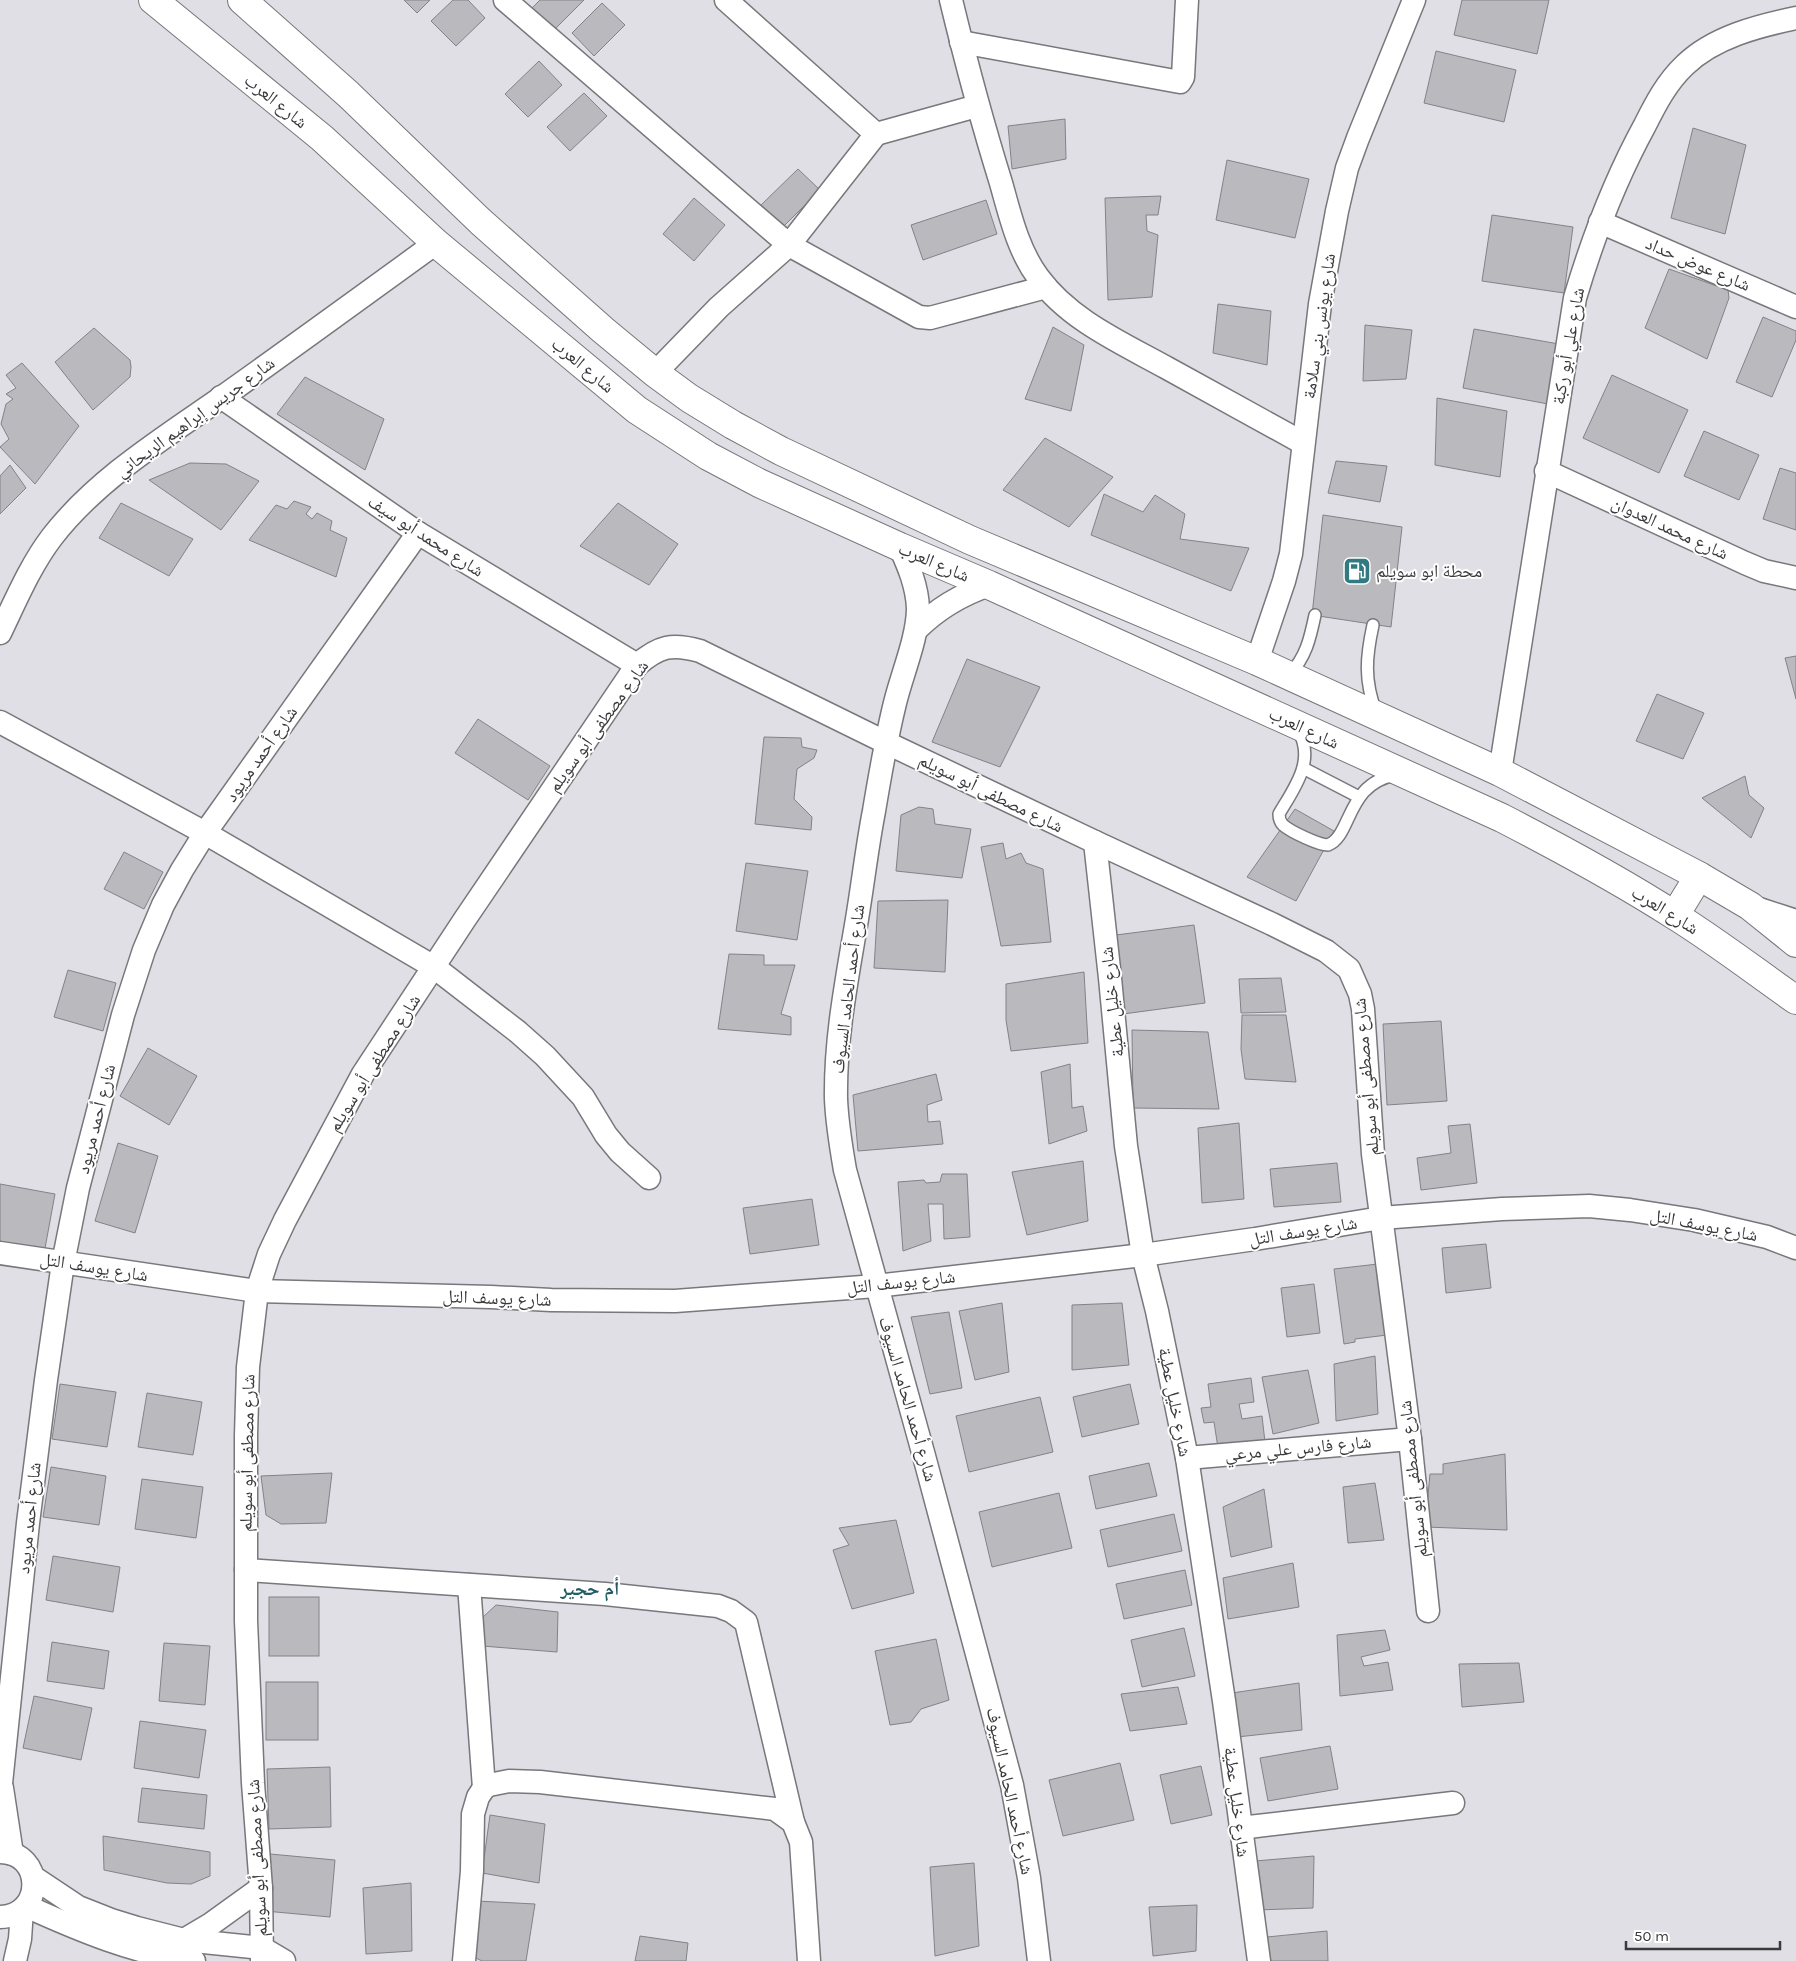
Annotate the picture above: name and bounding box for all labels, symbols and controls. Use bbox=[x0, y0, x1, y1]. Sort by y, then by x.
street label: شارع العرب bbox=[240, 69, 312, 133]
street label: شارع عوض حداد bbox=[1642, 232, 1754, 296]
street label: شارع يونس بني سلامة bbox=[1298, 252, 1344, 401]
street label: شارع علي أبو ركبة bbox=[1547, 286, 1593, 407]
street label: شارع العرب bbox=[547, 332, 619, 398]
street label: شارع جريس إبراهيم الريحاني bbox=[111, 352, 281, 485]
street label: شارع محمد أبو سيف bbox=[364, 490, 488, 582]
street label: شارع محمد العدوان bbox=[1608, 491, 1732, 565]
street label: شارع العرب bbox=[895, 537, 973, 587]
fuel station icon: محطة ابو سويلم bbox=[1342, 556, 1372, 586]
place label: محطة ابو سويلم bbox=[1376, 560, 1482, 583]
street label: شارع مصطفى أبو سويلم bbox=[543, 656, 654, 797]
street label: شارع أحمد مريود bbox=[220, 702, 302, 806]
street label: شارع العرب bbox=[1265, 702, 1343, 754]
street label: شارع مصطفى أبو سويلم bbox=[915, 748, 1067, 838]
street label: شارع العرب bbox=[1627, 881, 1703, 939]
street label: شارع أحمد الحامد السيوف bbox=[827, 903, 869, 1075]
street label: شارع خليل عطية bbox=[1095, 946, 1129, 1058]
street label: شارع مصطفى أبو سويلم bbox=[323, 990, 426, 1136]
street label: شارع مصطفى أبو سويلم bbox=[1348, 997, 1385, 1157]
street label: شارع أحمد مريود bbox=[72, 1062, 120, 1176]
street label: شارع يوسف التل bbox=[1648, 1204, 1760, 1246]
street label: شارع يوسف التل bbox=[1247, 1212, 1359, 1250]
street label: شارع يوسف التل bbox=[38, 1248, 150, 1286]
street label: شارع يوسف التل bbox=[846, 1265, 956, 1299]
street label: شارع يوسف التل bbox=[442, 1285, 552, 1311]
street label: شارع أحمد الحامد السيوف bbox=[874, 1314, 942, 1484]
street label: شارع خليل عطية bbox=[1154, 1346, 1196, 1458]
street label: شارع مصطفى أبو سويلم bbox=[235, 1374, 260, 1532]
street label: شارع مصطفى أبو سويلم bbox=[1394, 1399, 1433, 1559]
street label: شارع فارس علي مرعي bbox=[1224, 1431, 1373, 1469]
street label: شارع أحمد مريود bbox=[12, 1461, 46, 1575]
district label: أم حجير bbox=[560, 1577, 619, 1602]
street label: شارع أحمد الحامد السيوف bbox=[982, 1705, 1038, 1877]
street label: شارع خليل عطية bbox=[1219, 1746, 1255, 1858]
street label: شارع مصطفى أبو سويلم bbox=[242, 1779, 273, 1937]
scale bar bbox=[1626, 1918, 1780, 1950]
text: 50 m bbox=[1634, 1927, 1669, 1945]

